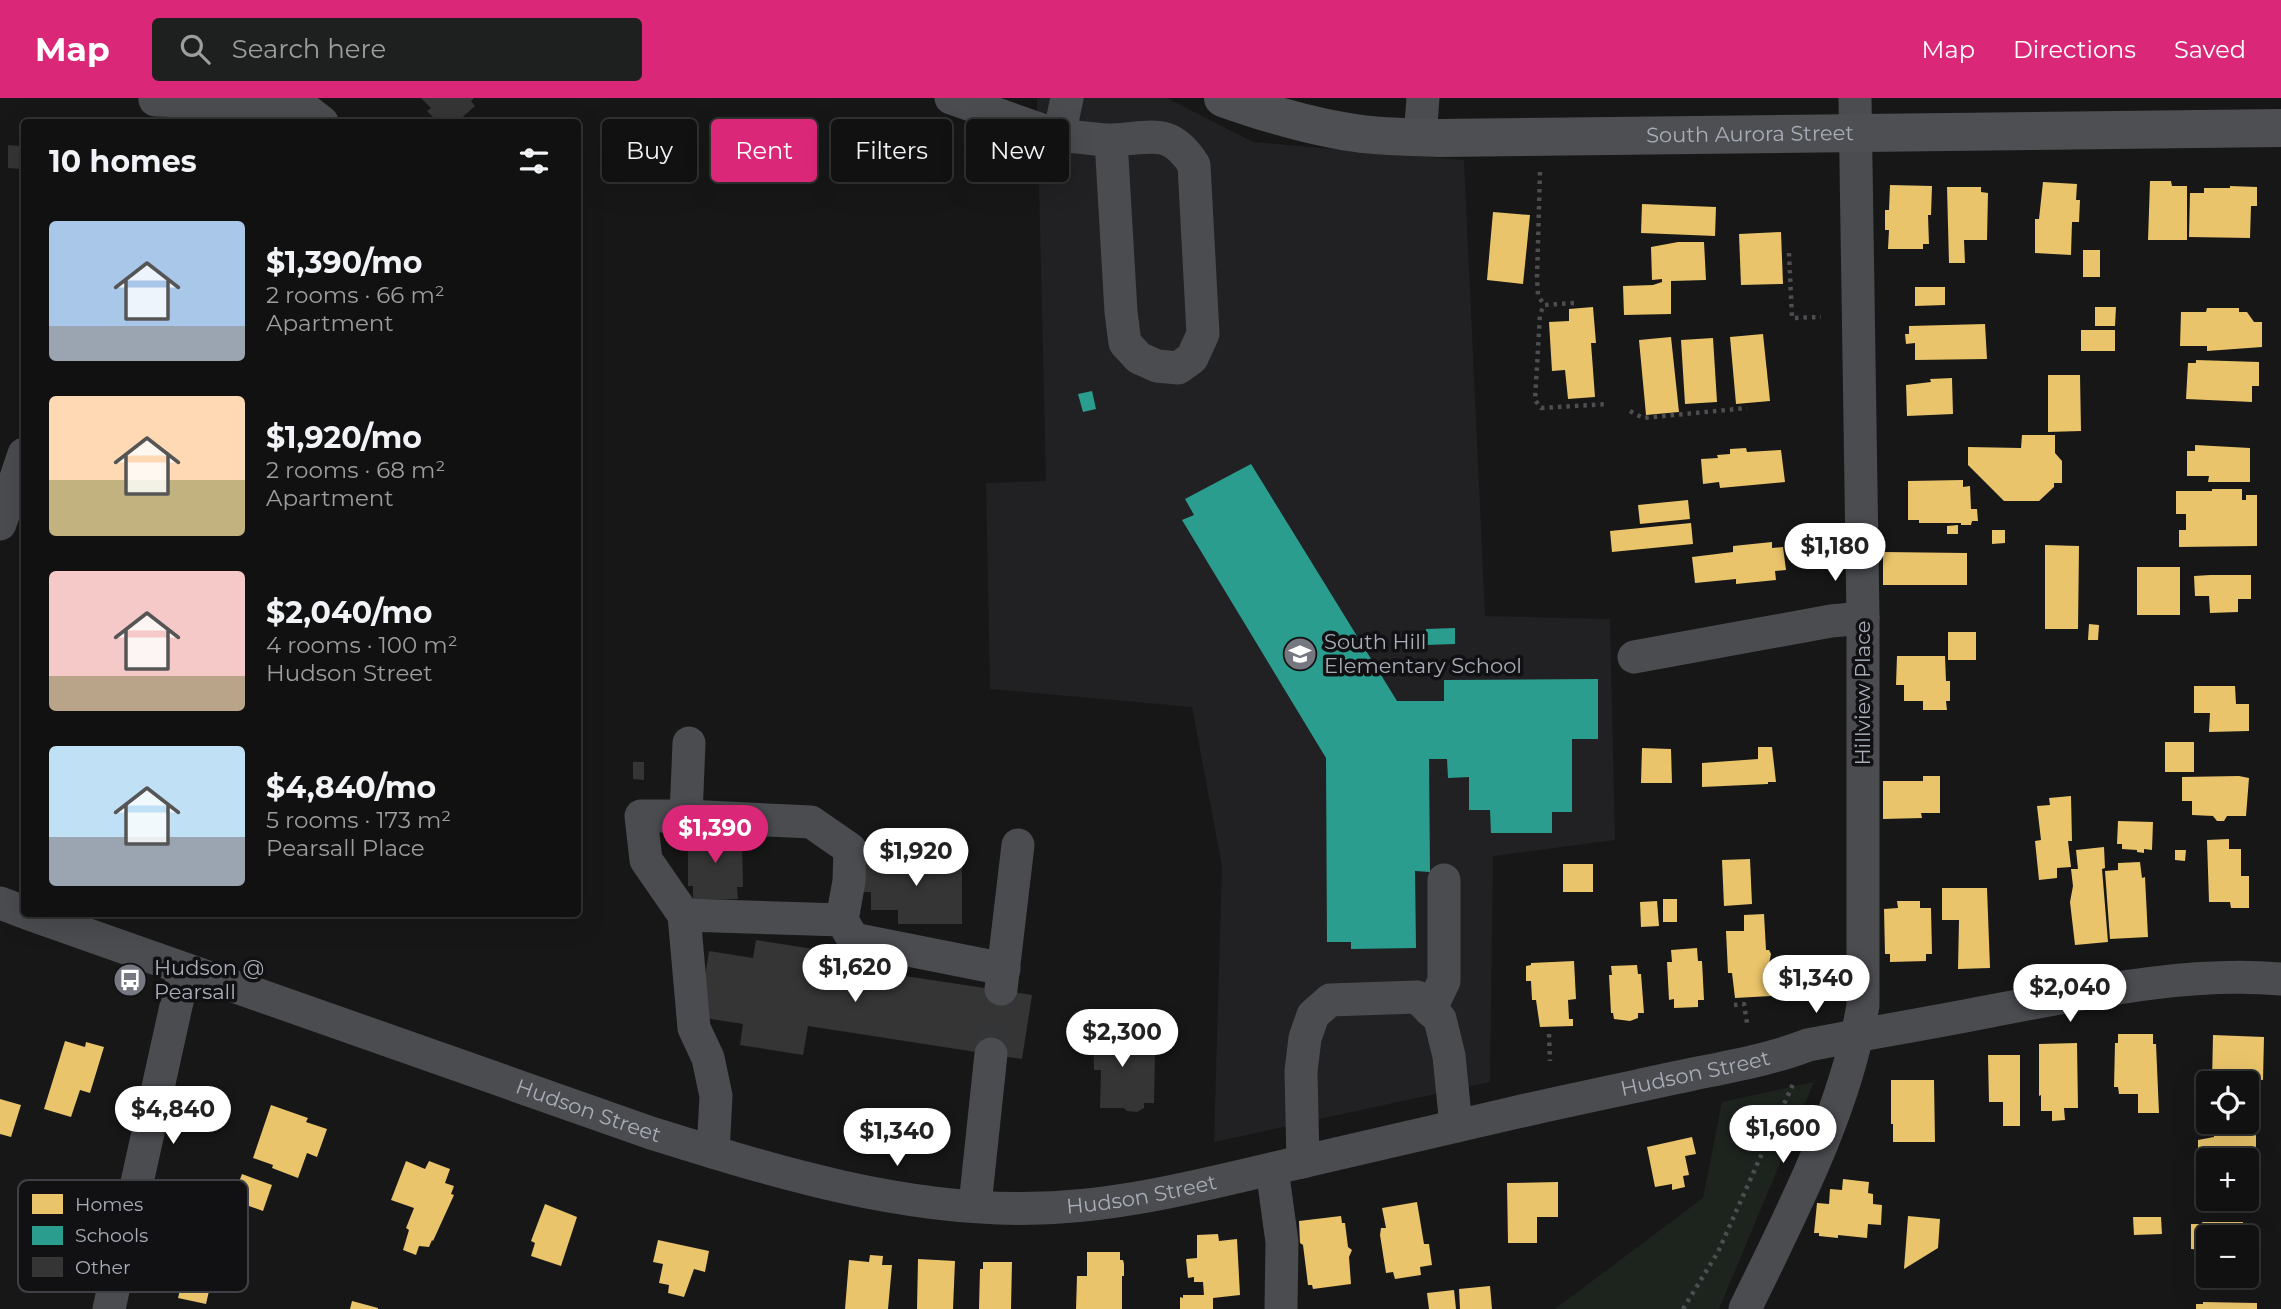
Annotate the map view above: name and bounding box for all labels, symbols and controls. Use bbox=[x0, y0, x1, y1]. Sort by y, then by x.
search box bbox=[152, 18, 642, 81]
text: Map bbox=[35, 29, 110, 69]
icon: search bbox=[176, 30, 214, 68]
text: Search here bbox=[232, 33, 386, 65]
text: Map bbox=[1922, 35, 1975, 64]
text: Directions bbox=[2013, 35, 2136, 64]
text: Saved bbox=[2174, 35, 2246, 64]
chip: Buy bbox=[602, 119, 697, 182]
chip: Rent bbox=[711, 119, 817, 182]
chip: Filters bbox=[831, 119, 952, 182]
chip: New bbox=[966, 119, 1069, 182]
street label: South Aurora Street bbox=[1646, 120, 1854, 148]
icon: filters bbox=[515, 142, 553, 180]
text: 10 homes bbox=[49, 143, 197, 180]
text: $1,390/mo bbox=[266, 244, 423, 281]
icon: home bbox=[105, 249, 189, 333]
text: 2 rooms · 66 m² bbox=[266, 281, 445, 309]
text: Apartment bbox=[266, 309, 394, 337]
text: $1,920/mo bbox=[266, 419, 422, 456]
icon: home bbox=[105, 424, 189, 508]
text: 2 rooms · 68 m² bbox=[266, 456, 445, 484]
text: Apartment bbox=[266, 484, 394, 512]
pin: $1,180 bbox=[1778, 524, 1892, 583]
text: $1,180 bbox=[1801, 532, 1869, 560]
text: $2,040/mo bbox=[266, 594, 433, 631]
icon: home bbox=[105, 599, 189, 683]
street label: Hillview Place bbox=[1850, 621, 1875, 765]
place label: South Hill Elementary School bbox=[1324, 629, 1522, 678]
text: 4 rooms · 100 m² bbox=[266, 631, 458, 659]
school or university icon: South Hill Elementary School bbox=[1281, 635, 1319, 673]
text: Hudson Street bbox=[266, 659, 433, 687]
text: $4,840/mo bbox=[266, 769, 436, 806]
icon: home bbox=[105, 774, 189, 858]
text: 5 rooms · 173 m² bbox=[266, 806, 451, 834]
pin: $1,390 bbox=[658, 806, 772, 865]
text: $1,390 bbox=[678, 814, 752, 842]
pin: $1,920 bbox=[859, 828, 973, 888]
text: Pearsall Place bbox=[266, 834, 425, 862]
text: $1,920 bbox=[879, 837, 953, 865]
pin: $1,620 bbox=[798, 944, 912, 1004]
text: $1,620 bbox=[818, 953, 892, 981]
place label: Hudson @ Pearsall bbox=[154, 955, 264, 1004]
pin: $1,340 bbox=[1759, 956, 1873, 1015]
bus stop icon: Hudson @ Pearsall bbox=[111, 961, 149, 999]
text: $1,340 bbox=[1779, 964, 1853, 992]
pin: $2,040 bbox=[2013, 964, 2127, 1024]
text: $2,040 bbox=[2029, 973, 2111, 1001]
pin: $2,300 bbox=[1065, 1010, 1179, 1069]
text: $2,300 bbox=[1082, 1018, 1162, 1046]
street label: Hudson Street bbox=[1618, 1045, 1772, 1101]
map controls bbox=[2196, 1071, 2259, 1288]
button: locate bbox=[2196, 1071, 2259, 1134]
street label: Hudson Street bbox=[513, 1073, 664, 1147]
pin: $4,840 bbox=[116, 1086, 230, 1146]
text: $4,840 bbox=[131, 1095, 215, 1123]
pin: $1,600 bbox=[1726, 1105, 1840, 1165]
pin: $1,340 bbox=[840, 1108, 954, 1168]
text: $1,600 bbox=[1745, 1114, 1821, 1142]
text: $1,340 bbox=[860, 1117, 934, 1145]
button: + bbox=[2196, 1148, 2259, 1211]
street label: Hudson Street bbox=[1065, 1169, 1219, 1219]
legend bbox=[18, 1180, 248, 1292]
text: Homes bbox=[75, 1193, 143, 1216]
text: Schools bbox=[75, 1224, 148, 1247]
button: − bbox=[2196, 1225, 2259, 1288]
text: Other bbox=[75, 1256, 131, 1279]

